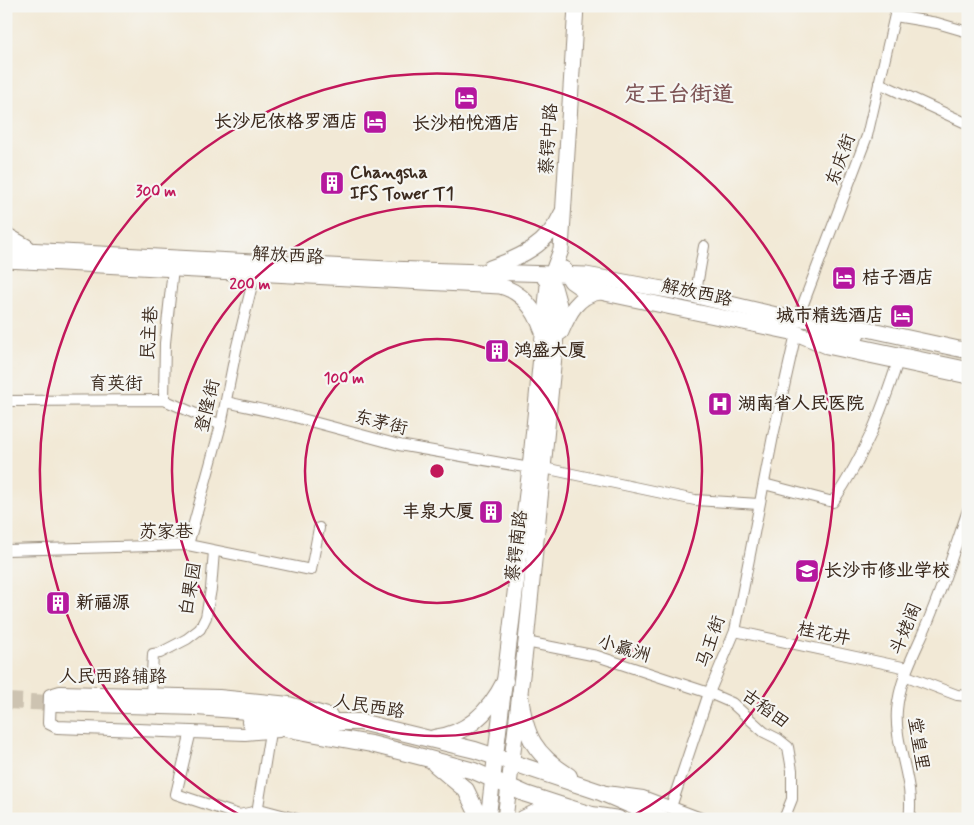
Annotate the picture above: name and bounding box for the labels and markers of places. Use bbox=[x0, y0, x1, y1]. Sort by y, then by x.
hotel icon: 长沙柏悦酒店 bbox=[453, 85, 479, 111]
hotel icon: 长沙尼依格罗酒店 bbox=[362, 109, 388, 135]
place label: 长沙尼依格罗酒店 bbox=[214, 110, 358, 134]
place label: 长沙柏悦酒店 bbox=[412, 112, 520, 136]
place label: Changsha IFS Tower T1 bbox=[350, 161, 454, 206]
building icon: Changsha IFS Tower T1 bbox=[319, 170, 345, 196]
hotel icon: 桔子酒店 bbox=[831, 265, 857, 291]
place label: 桔子酒店 bbox=[862, 266, 934, 290]
hotel icon: 城市精选酒店 bbox=[889, 303, 915, 329]
place label: 城市精选酒店 bbox=[776, 304, 884, 328]
building icon: 鸿盛大厦 bbox=[484, 338, 510, 364]
place label: 鸿盛大厦 bbox=[514, 339, 586, 363]
hospital icon: 湖南省人民医院 bbox=[707, 391, 733, 417]
place label: 湖南省人民医院 bbox=[738, 392, 864, 416]
centre of rings bbox=[428, 462, 446, 480]
building icon: 丰泉大厦 bbox=[478, 499, 504, 525]
place label: 丰泉大厦 bbox=[402, 500, 474, 524]
school or university icon: 长沙市修业学校 bbox=[794, 558, 820, 584]
place label: 长沙市修业学校 bbox=[824, 559, 950, 583]
building icon: 新福源 bbox=[45, 590, 71, 616]
place label: 新福源 bbox=[76, 591, 130, 615]

